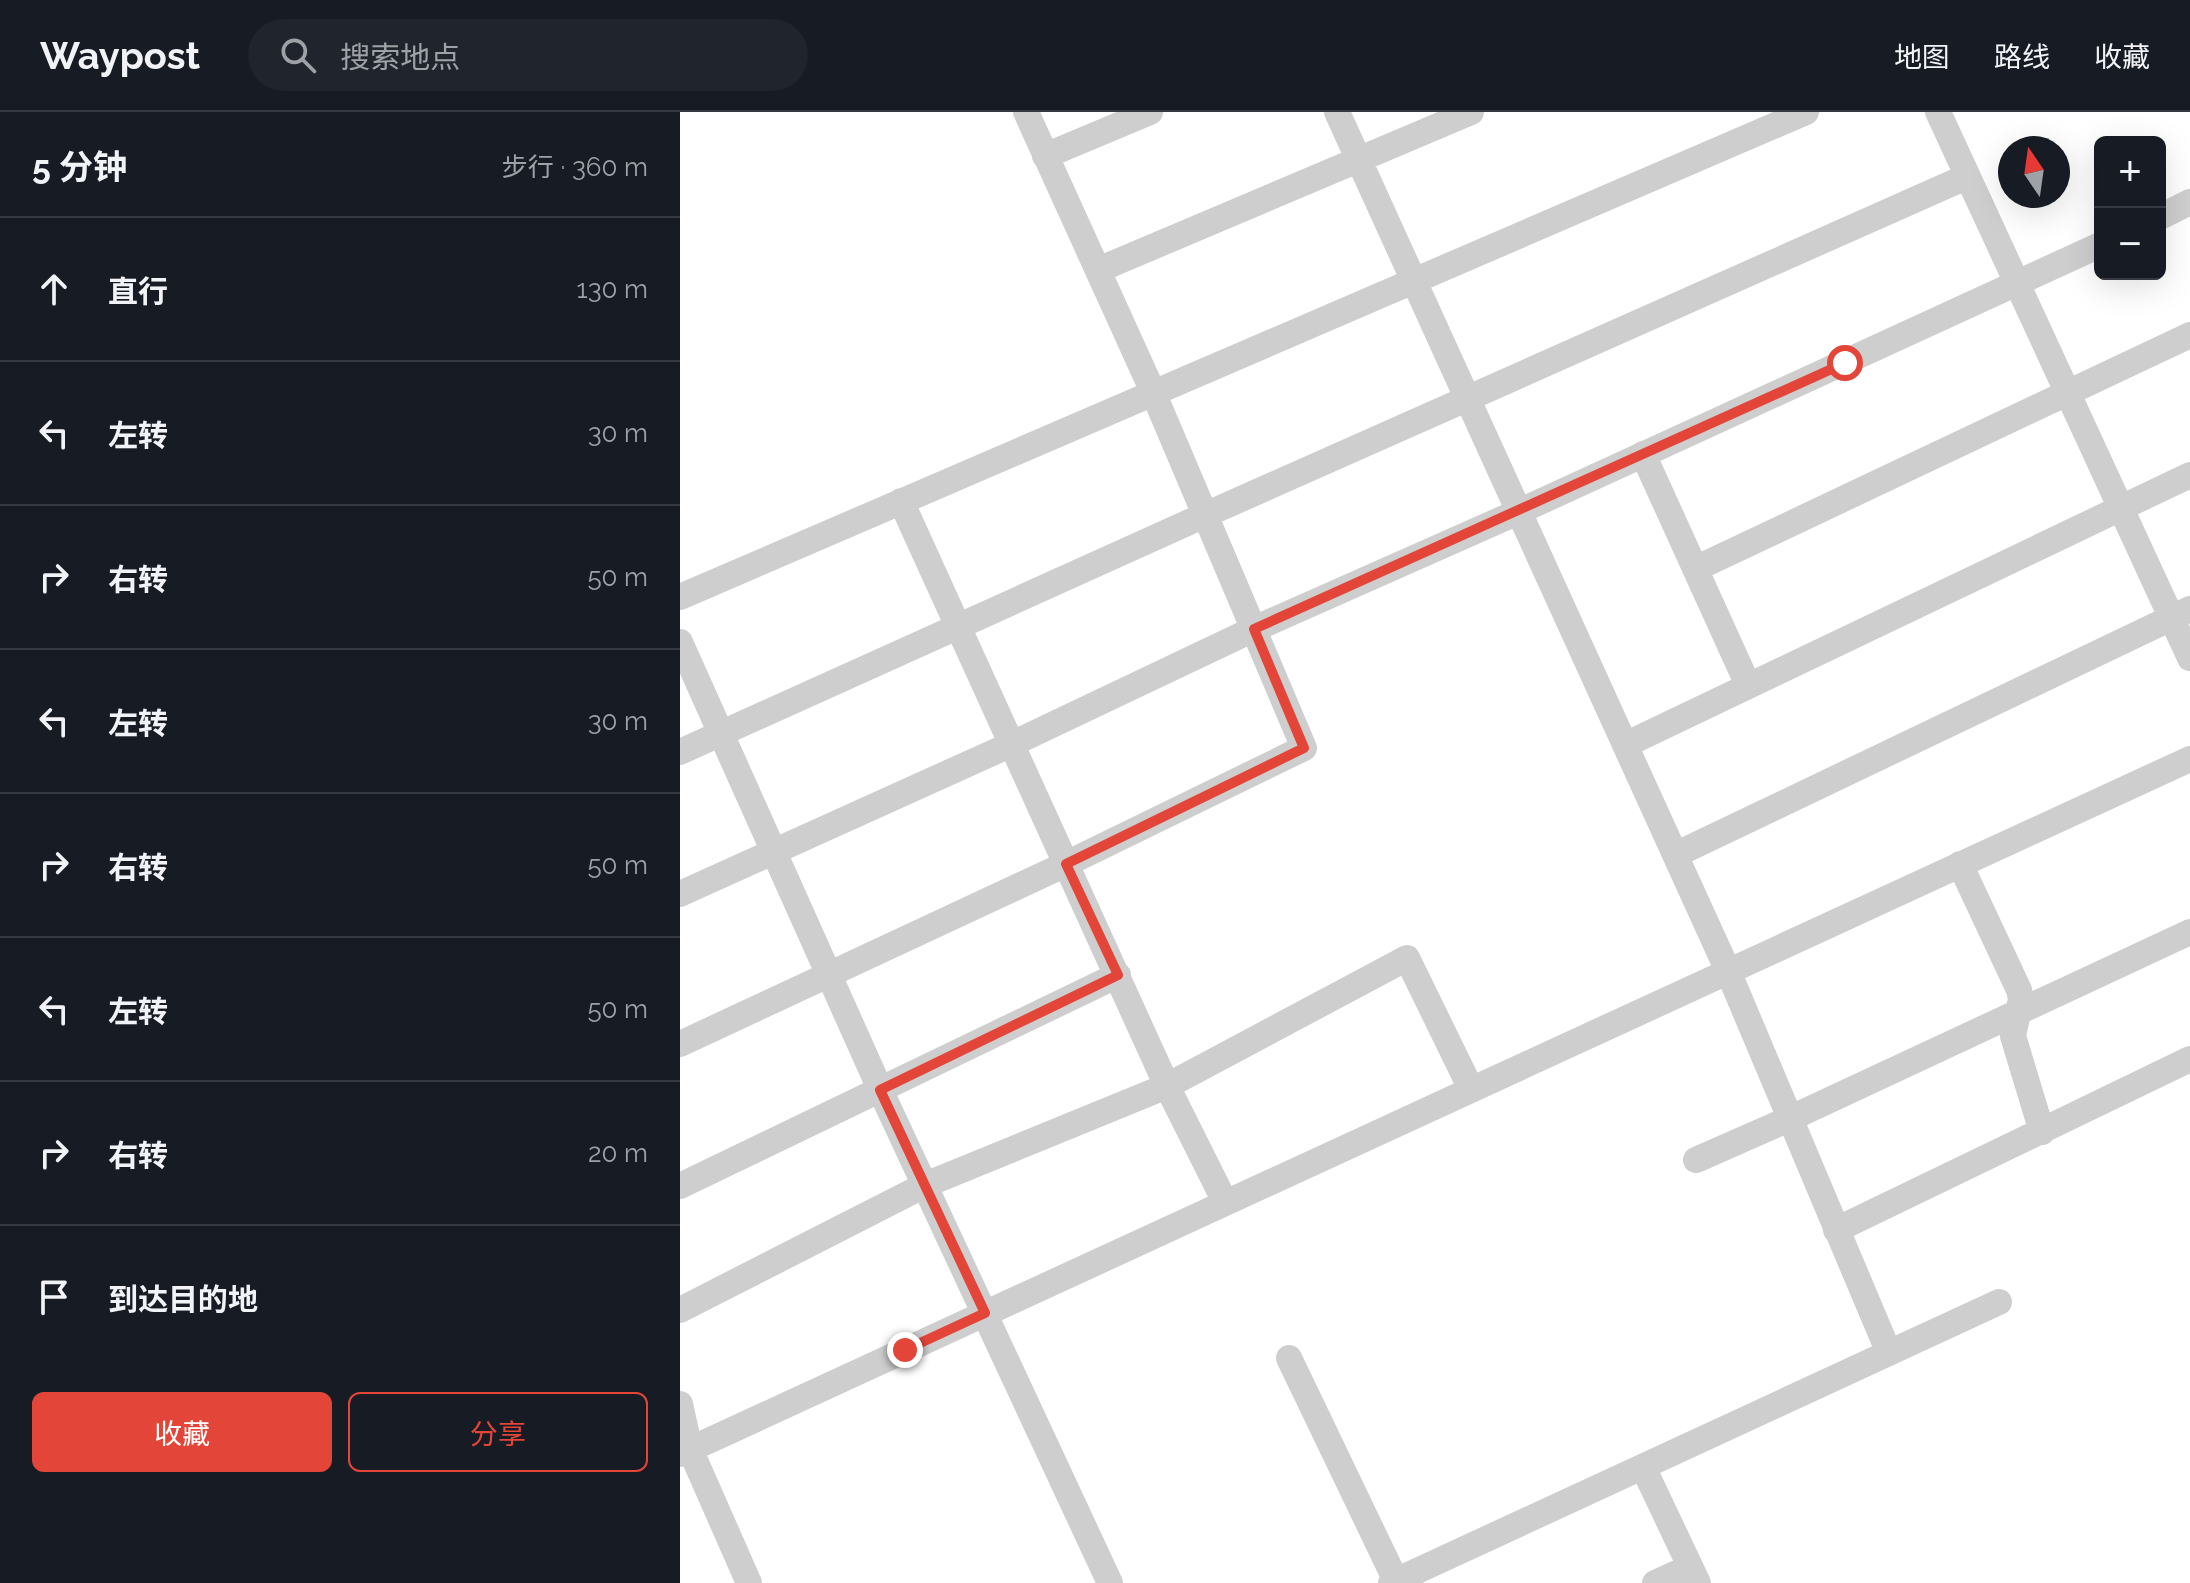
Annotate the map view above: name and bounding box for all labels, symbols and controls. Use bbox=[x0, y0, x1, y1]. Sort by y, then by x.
search box bbox=[248, 19, 808, 91]
text: Waypost bbox=[40, 33, 200, 78]
icon: search bbox=[276, 33, 320, 77]
text: 搜索地点 bbox=[340, 40, 460, 75]
text: 地图 bbox=[1894, 41, 1950, 74]
text: 路线 bbox=[1994, 41, 2050, 74]
text: 收藏 bbox=[2094, 41, 2150, 74]
north arrow bbox=[1998, 136, 2070, 208]
map controls bbox=[2094, 136, 2166, 280]
button: + bbox=[2094, 136, 2166, 208]
text: 5 分钟 bbox=[32, 147, 127, 187]
text: 步行 · 360 m bbox=[502, 152, 648, 182]
button: − bbox=[2094, 208, 2166, 280]
icon: ahead bbox=[32, 267, 76, 311]
text: 直行 bbox=[108, 274, 168, 309]
text: 130 m bbox=[577, 274, 648, 304]
route start bbox=[1827, 345, 1863, 381]
icon: left bbox=[32, 411, 76, 455]
text: 左转 bbox=[108, 418, 168, 453]
text: 30 m bbox=[588, 418, 648, 448]
icon: right bbox=[32, 555, 76, 599]
text: 右转 bbox=[108, 562, 168, 597]
text: 50 m bbox=[587, 562, 648, 592]
icon: left bbox=[32, 699, 76, 743]
text: 左转 bbox=[108, 706, 168, 741]
text: 30 m bbox=[588, 706, 648, 736]
icon: right bbox=[32, 843, 76, 887]
text: 右转 bbox=[108, 850, 168, 885]
text: 50 m bbox=[587, 850, 648, 880]
icon: left bbox=[32, 987, 76, 1031]
text: 左转 bbox=[108, 994, 168, 1029]
text: 50 m bbox=[587, 994, 648, 1024]
icon: right bbox=[32, 1131, 76, 1175]
text: 右转 bbox=[108, 1138, 168, 1173]
text: 20 m bbox=[588, 1138, 648, 1168]
icon: arrive bbox=[32, 1275, 76, 1319]
text: 到达目的地 bbox=[108, 1282, 258, 1317]
route end bbox=[887, 1332, 923, 1368]
button: 收藏 bbox=[32, 1392, 332, 1472]
button: 分享 bbox=[348, 1392, 648, 1472]

